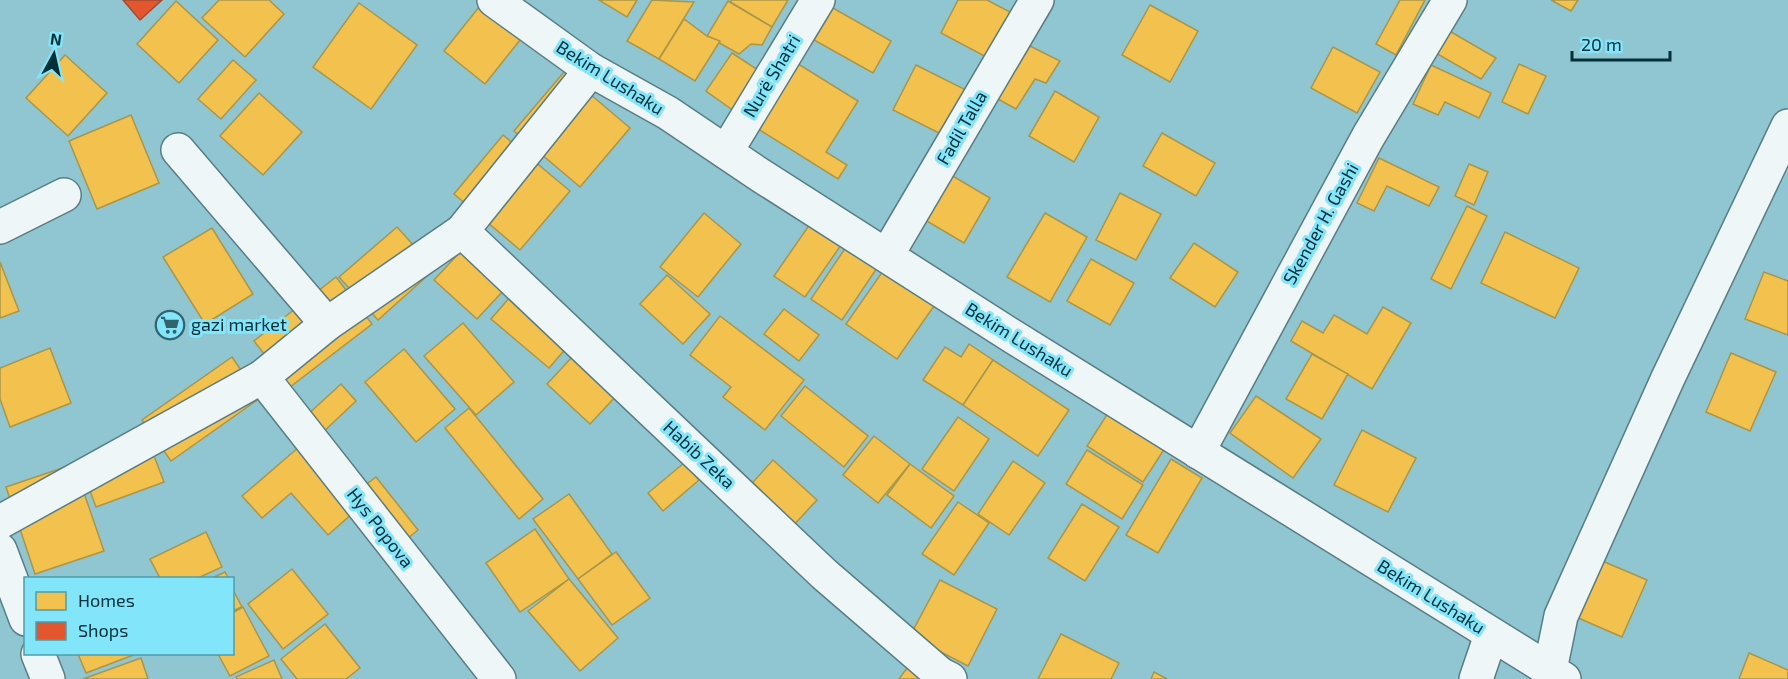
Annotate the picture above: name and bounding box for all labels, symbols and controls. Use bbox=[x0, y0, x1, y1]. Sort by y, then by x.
north arrow bbox=[24, 24, 84, 84]
scale bar bbox=[1572, 24, 1670, 62]
text: N bbox=[49, 28, 63, 49]
street label: Nurë Shatri bbox=[738, 30, 804, 121]
text: 20 m bbox=[1581, 33, 1622, 55]
street label: Bekim Lushaku bbox=[553, 35, 668, 119]
street label: Fadil Talla bbox=[931, 87, 991, 168]
street label: Skender H. Gashi bbox=[1278, 159, 1363, 288]
street label: Bekim Lushaku bbox=[962, 297, 1077, 381]
supermarket icon: gazi market bbox=[154, 309, 186, 341]
place label: gazi market bbox=[191, 313, 287, 335]
street label: Habib Zeka bbox=[659, 416, 740, 493]
street label: Hys Popova bbox=[343, 483, 419, 572]
street label: Bekim Lushaku bbox=[1374, 554, 1489, 638]
legend bbox=[24, 577, 234, 655]
text: Homes bbox=[78, 589, 135, 611]
text: Shops bbox=[78, 619, 128, 641]

